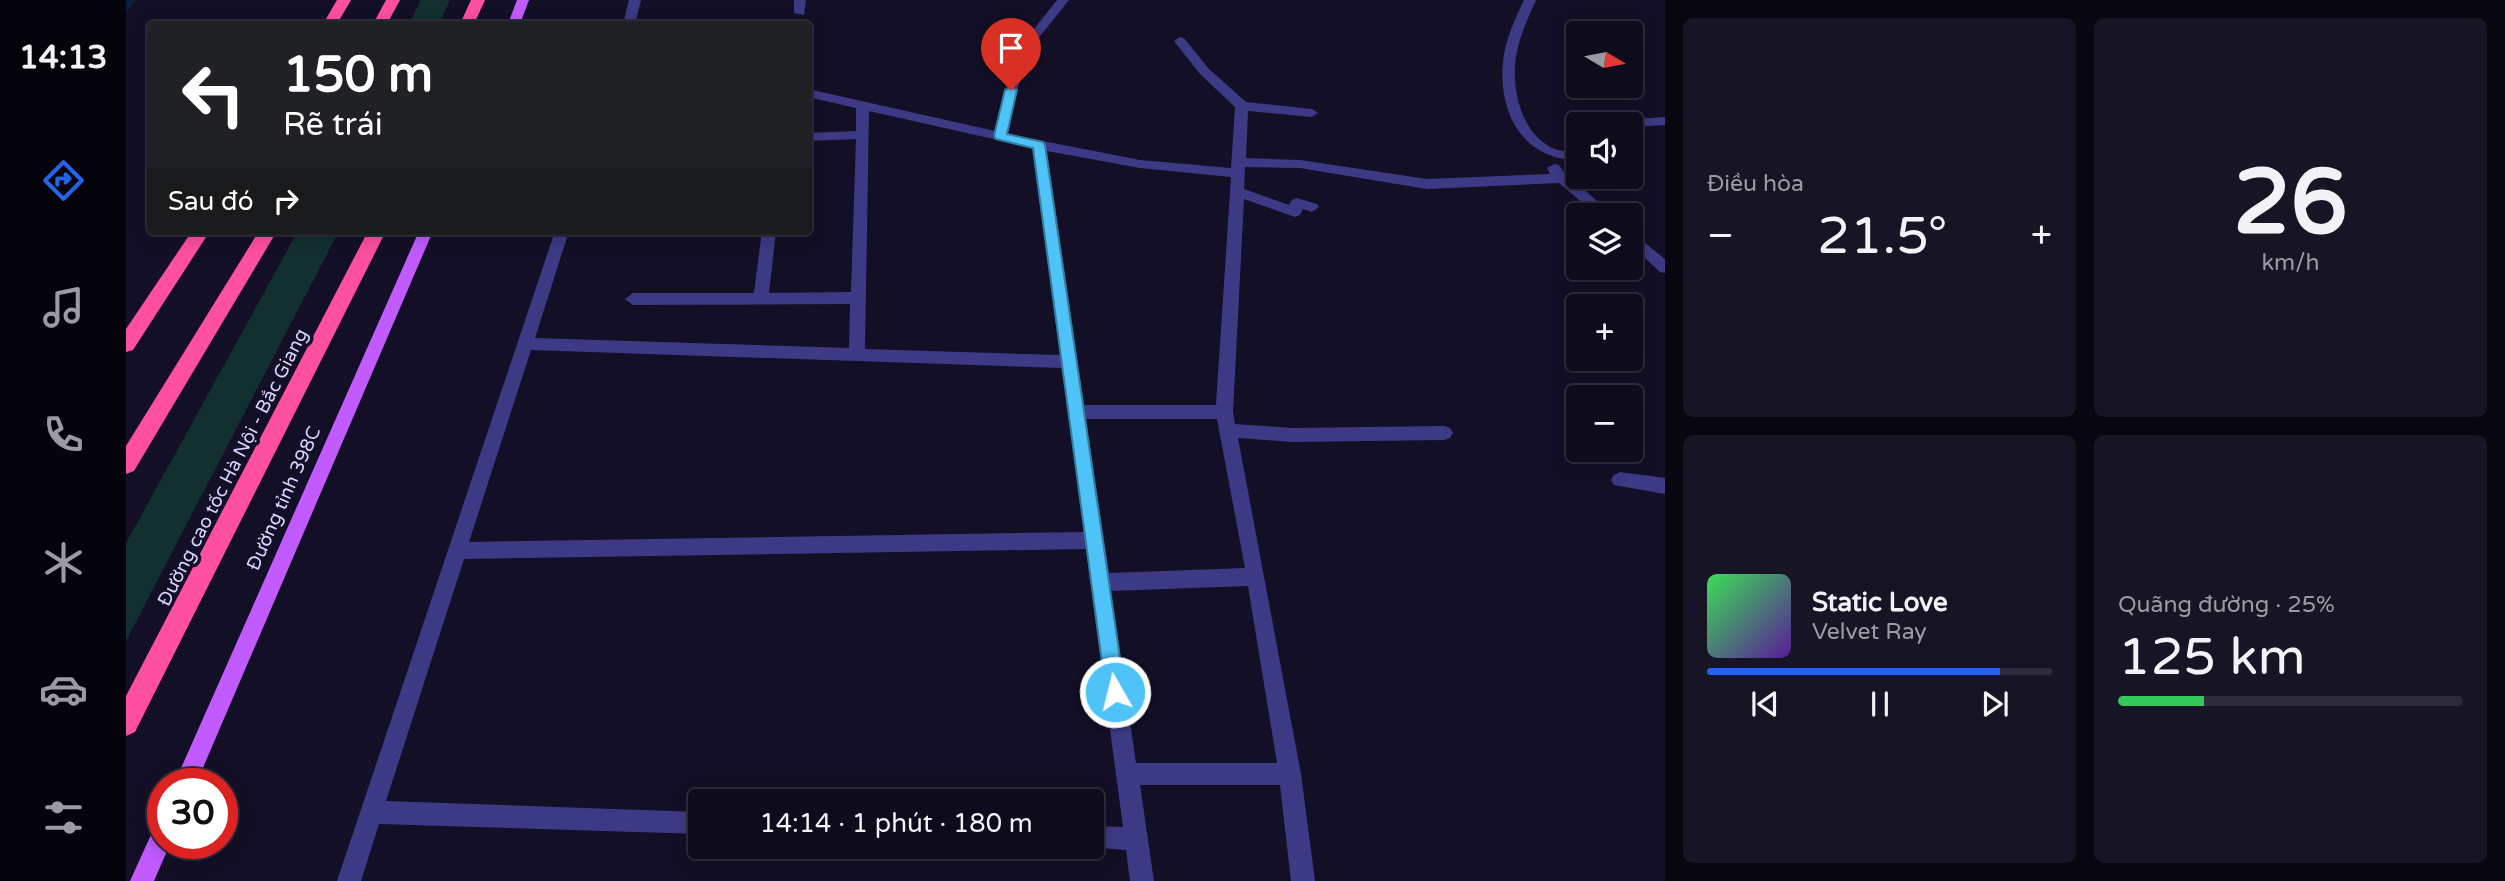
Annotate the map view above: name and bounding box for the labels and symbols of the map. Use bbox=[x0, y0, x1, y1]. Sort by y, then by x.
pin bbox=[981, 18, 1041, 90]
north arrow bbox=[1566, 21, 1643, 98]
street label: Đường cao tốc Hà Nội - Bắc Giang bbox=[153, 325, 313, 610]
street label: Đường tỉnh 398C bbox=[242, 423, 326, 574]
position arrow bbox=[1078, 655, 1152, 729]
speed limit sign: 30 bbox=[147, 768, 238, 859]

